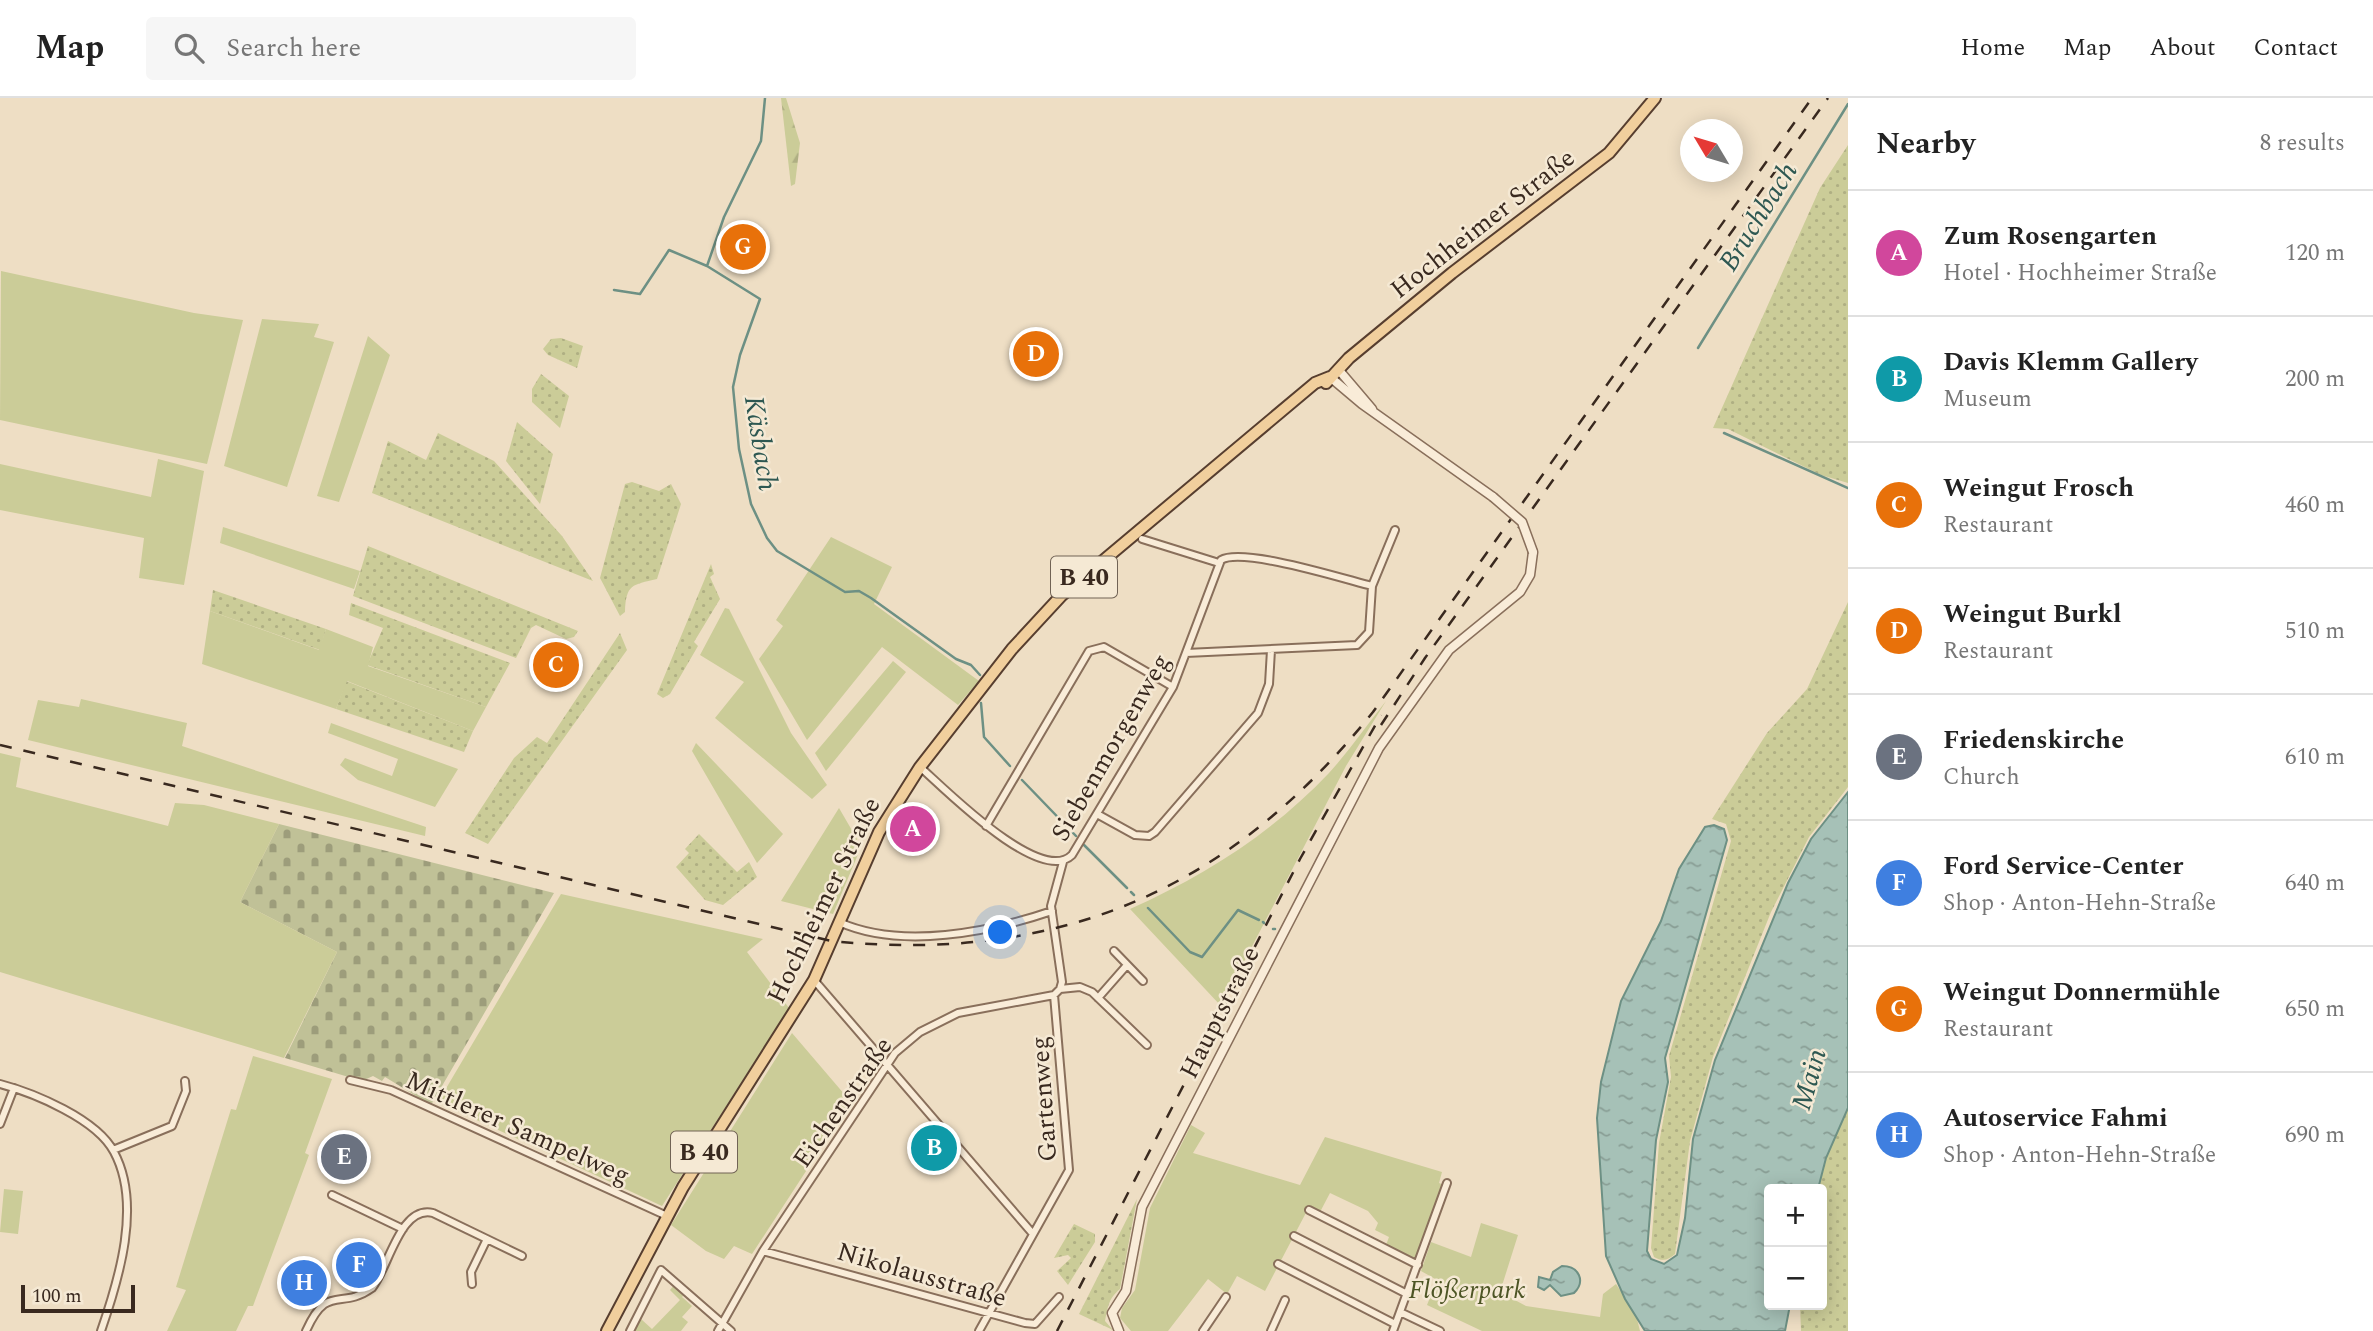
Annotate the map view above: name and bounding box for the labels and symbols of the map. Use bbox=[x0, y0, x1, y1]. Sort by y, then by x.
north arrow bbox=[1680, 119, 1743, 182]
street label: Hochheimer Straße bbox=[1381, 139, 1584, 309]
water label: Bruchbach bbox=[1708, 154, 1809, 280]
pin: G bbox=[720, 221, 766, 273]
pin: D bbox=[1013, 328, 1059, 380]
water label: Käsbach bbox=[732, 393, 789, 494]
road number: B 40 bbox=[1051, 556, 1117, 598]
pin: C bbox=[533, 639, 579, 691]
street label: Siebenmorgenweg bbox=[1041, 646, 1181, 849]
street label: Hochheimer Straße bbox=[756, 790, 891, 1011]
pin: A bbox=[890, 803, 936, 855]
your location bbox=[983, 915, 1017, 949]
street label: Hauptstraße bbox=[1169, 939, 1270, 1086]
street label: Eichenstraße bbox=[783, 1029, 903, 1176]
street label: Gartenweg bbox=[1020, 1035, 1068, 1163]
water label: Main bbox=[1780, 1043, 1839, 1115]
street label: Mittlerer Sampelweg bbox=[399, 1060, 636, 1195]
pin: B bbox=[911, 1122, 957, 1174]
pin: E bbox=[321, 1131, 367, 1183]
road number: B 40 bbox=[671, 1132, 737, 1172]
street label: Nikolausstraße bbox=[832, 1232, 1011, 1318]
pin: F bbox=[336, 1239, 382, 1291]
pin: H bbox=[281, 1257, 327, 1309]
park label: Flößerpark bbox=[1408, 1270, 1526, 1310]
scale bar bbox=[21, 1282, 135, 1314]

